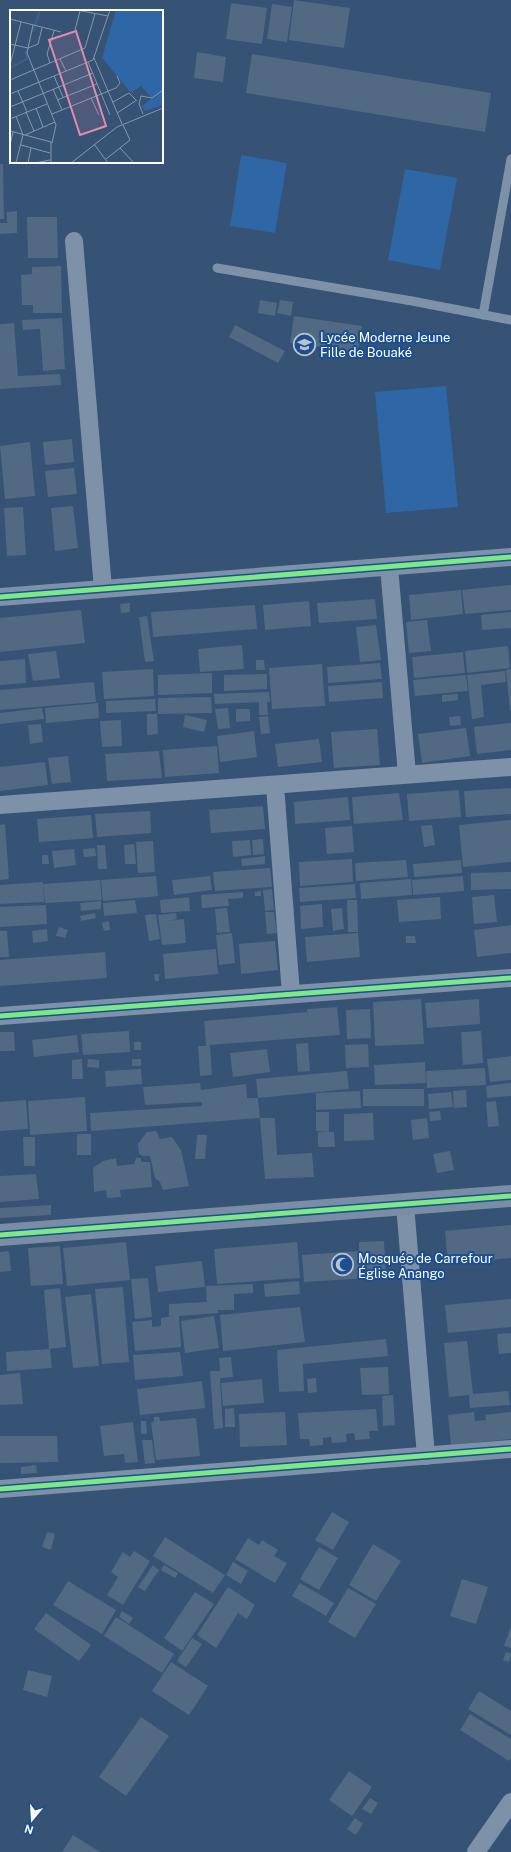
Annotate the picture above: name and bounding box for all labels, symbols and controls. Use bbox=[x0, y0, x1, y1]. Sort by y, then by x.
inset map bbox=[10, 10, 163, 163]
place label: Lycée Moderne Jeune Fille de Bouaké bbox=[320, 330, 450, 360]
school or university icon: Lycée Moderne Jeune Fille de Bouaké bbox=[292, 331, 318, 357]
place label: Mosquée de Carrefour Église Anango bbox=[358, 1251, 493, 1281]
mosque icon: Mosquée de Carrefour Église Anango bbox=[329, 1252, 355, 1278]
north arrow bbox=[12, 1800, 52, 1840]
text: N bbox=[23, 1822, 35, 1837]

